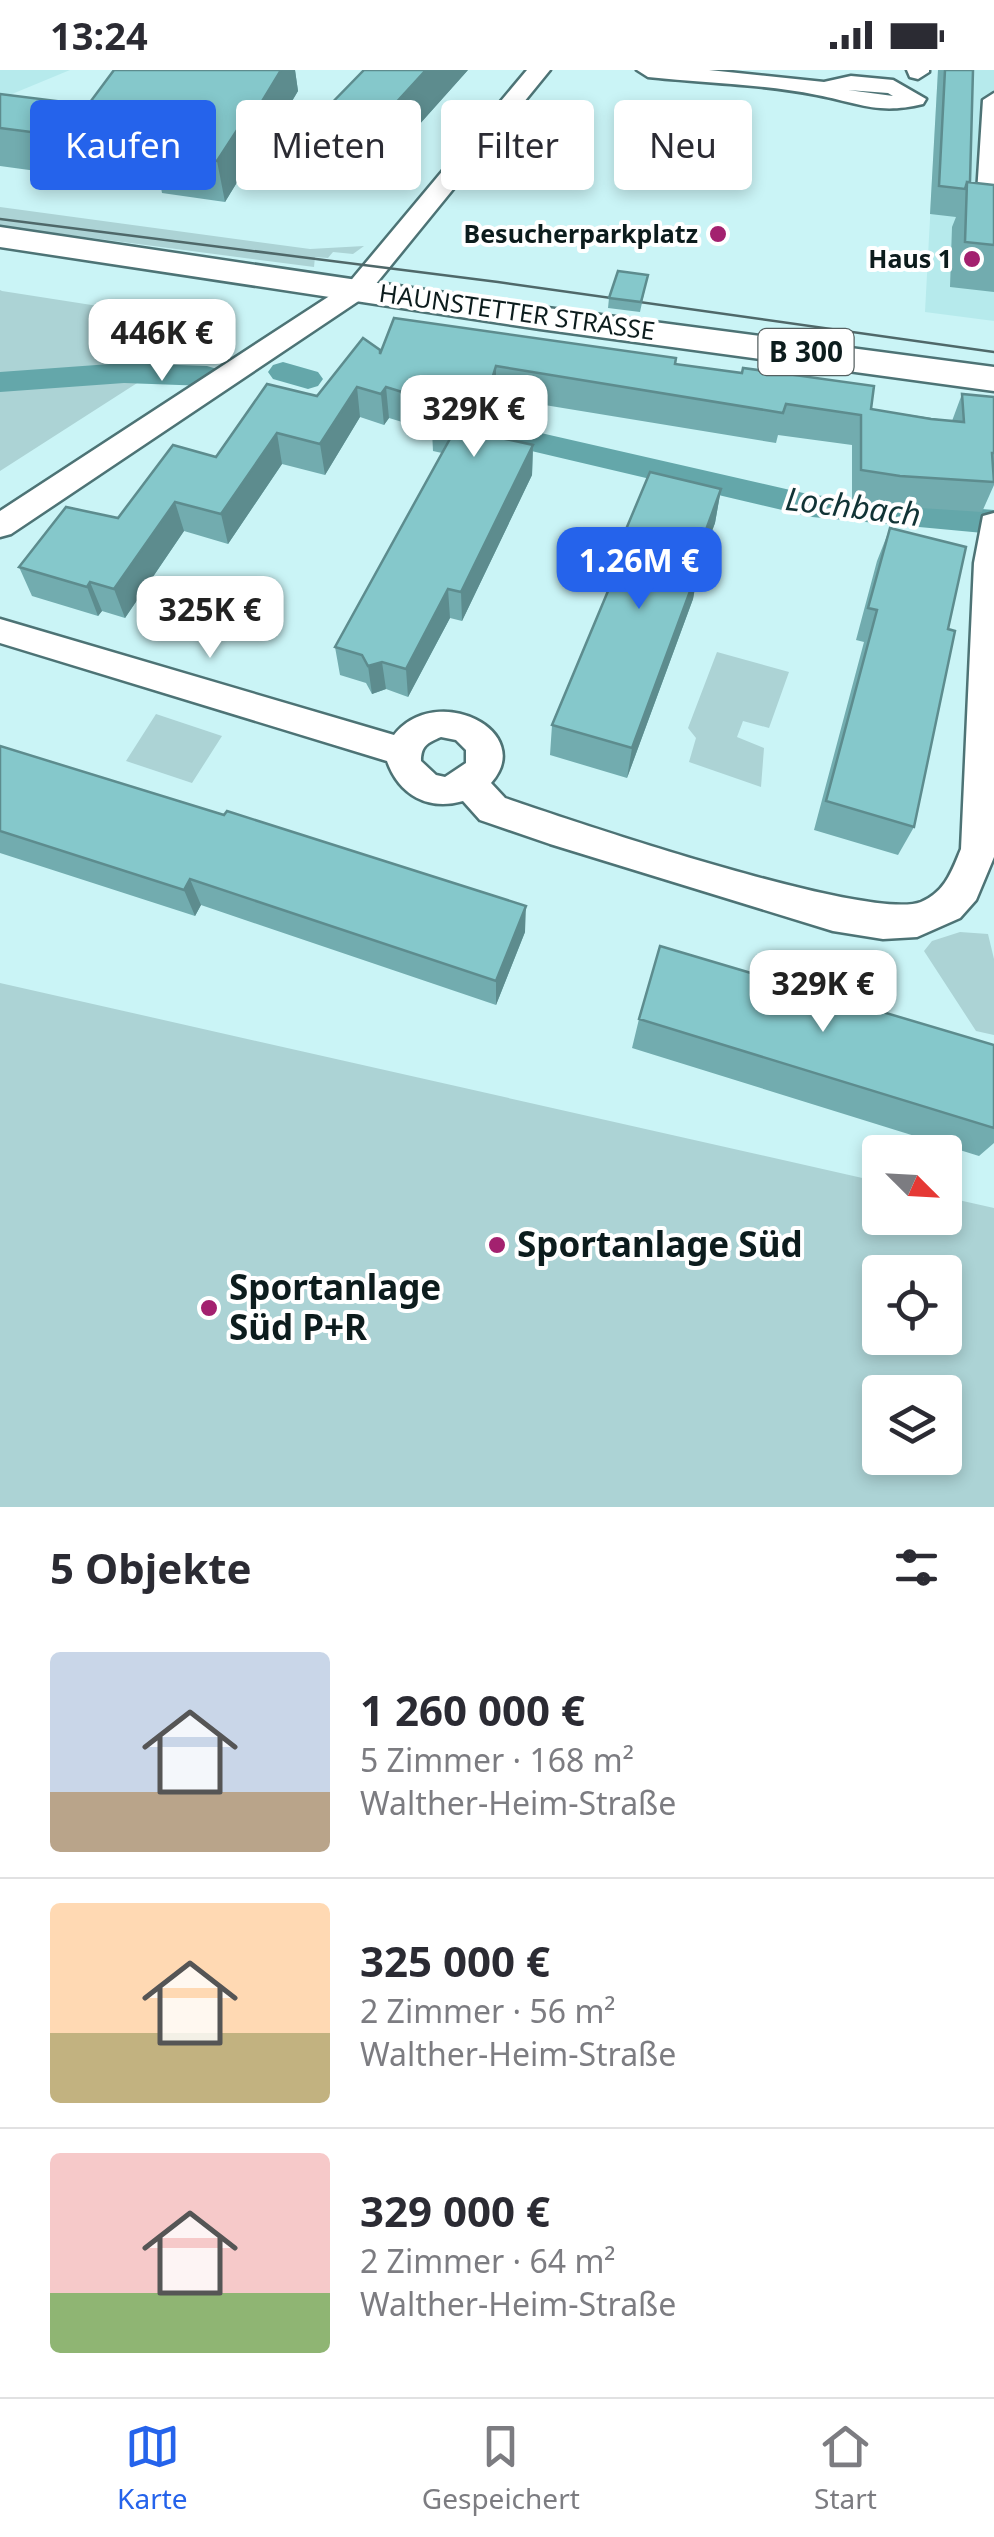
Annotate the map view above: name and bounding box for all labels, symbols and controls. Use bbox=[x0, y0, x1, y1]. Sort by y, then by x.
text: 13:24 bbox=[50, 9, 148, 61]
chip: Kaufen bbox=[30, 100, 216, 190]
chip: Mieten bbox=[236, 100, 421, 190]
chip: Filter bbox=[441, 100, 594, 190]
chip: Neu bbox=[614, 100, 752, 190]
place label: Besucherparkplatz bbox=[464, 216, 698, 250]
marker: Besucherparkplatz bbox=[707, 223, 729, 245]
place label: Haus 1 bbox=[868, 241, 952, 275]
marker: Haus 1 bbox=[961, 248, 983, 270]
street label: HAUNSTETTER STRASSE bbox=[377, 275, 657, 347]
pin: 446K € bbox=[81, 299, 243, 384]
text: 446K € bbox=[111, 310, 213, 353]
road number: B 300 bbox=[758, 329, 854, 375]
pin: 329K € bbox=[393, 375, 555, 460]
text: 329K € bbox=[423, 386, 525, 429]
water label: Lochbach bbox=[783, 476, 923, 535]
pin: 1.26M € bbox=[547, 527, 731, 612]
text: 1.26M € bbox=[579, 538, 699, 581]
pin: 325K € bbox=[129, 576, 291, 661]
text: 325K € bbox=[159, 587, 261, 630]
pin: 329K € bbox=[742, 950, 904, 1035]
text: 329K € bbox=[772, 961, 874, 1004]
north arrow bbox=[862, 1135, 962, 1235]
map controls bbox=[862, 1135, 962, 1475]
place label: Sportanlage Süd bbox=[517, 1220, 803, 1267]
marker: Sportanlage Süd bbox=[486, 1234, 508, 1256]
button: locate bbox=[862, 1255, 962, 1355]
place label: Sportanlage Süd P+R bbox=[229, 1263, 441, 1350]
marker: Sportanlage Süd P+R bbox=[198, 1297, 220, 1319]
button: layers bbox=[862, 1375, 962, 1475]
text: 5 Objekte bbox=[50, 1539, 252, 1596]
icon: filters bbox=[889, 1540, 944, 1595]
text: 1 260 000 € bbox=[360, 1681, 585, 1738]
icon: home bbox=[130, 1692, 250, 1812]
text: 5 Zimmer · 168 m² bbox=[360, 1738, 634, 1781]
text: Walther-Heim-Straße bbox=[360, 1781, 676, 1824]
text: 325 000 € bbox=[360, 1932, 550, 1989]
icon: home bbox=[130, 1943, 250, 2063]
text: 2 Zimmer · 56 m² bbox=[360, 1989, 616, 2032]
text: Walther-Heim-Straße bbox=[360, 2032, 676, 2075]
text: 329 000 € bbox=[360, 2182, 550, 2239]
icon: home bbox=[130, 2193, 250, 2313]
text: 2 Zimmer · 64 m² bbox=[360, 2239, 616, 2282]
text: Walther-Heim-Straße bbox=[360, 2282, 676, 2325]
tab: Karte bbox=[117, 2419, 188, 2517]
tab: Gespeichert bbox=[422, 2419, 580, 2517]
tab: Start bbox=[814, 2419, 877, 2517]

